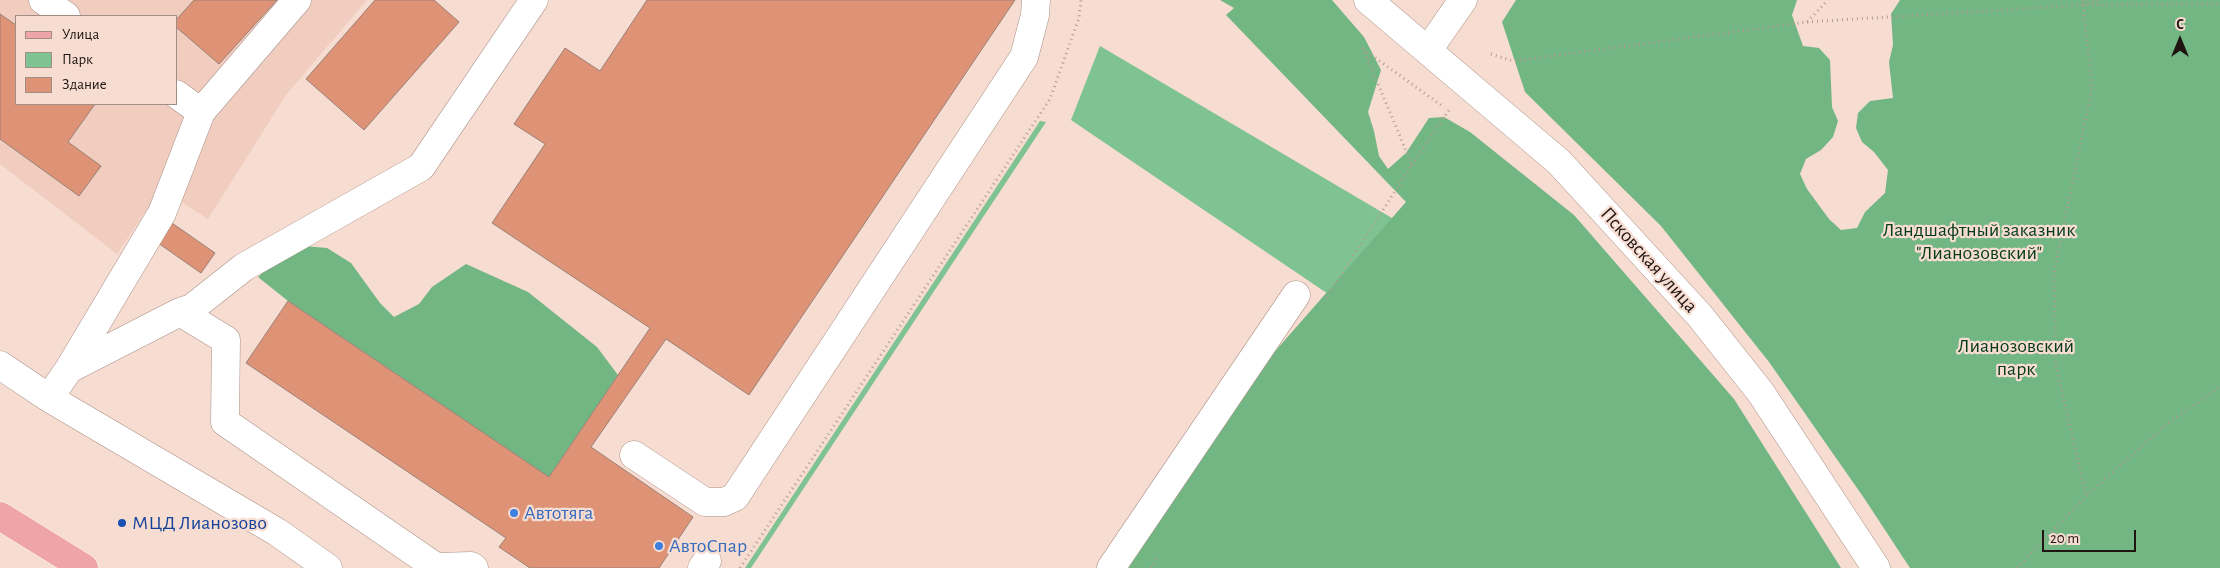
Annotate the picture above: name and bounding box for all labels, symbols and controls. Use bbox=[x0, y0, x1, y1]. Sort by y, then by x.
legend bbox=[15, 15, 178, 105]
north arrow bbox=[2155, 15, 2205, 65]
text: С bbox=[2176, 18, 2184, 32]
text: Улица bbox=[62, 27, 99, 42]
text: Парк bbox=[62, 52, 93, 67]
text: Здание bbox=[62, 77, 107, 92]
street label: Псковская улица bbox=[1595, 202, 1703, 318]
park label: Ландшафтный заказник "Лианозовский" bbox=[1883, 218, 2075, 265]
park label: Лианозовский парк bbox=[1958, 334, 2074, 381]
place label: Автотяга bbox=[524, 501, 593, 525]
marker: Автотяга bbox=[508, 507, 520, 519]
place label: МЦД Лианозово bbox=[132, 511, 267, 535]
marker: МЦД Лианозово bbox=[116, 517, 128, 529]
scale bar bbox=[2045, 520, 2139, 552]
text: 20 m bbox=[2050, 531, 2079, 546]
place label: АвтоСпар bbox=[669, 534, 747, 558]
marker: АвтоСпар bbox=[653, 540, 665, 552]

